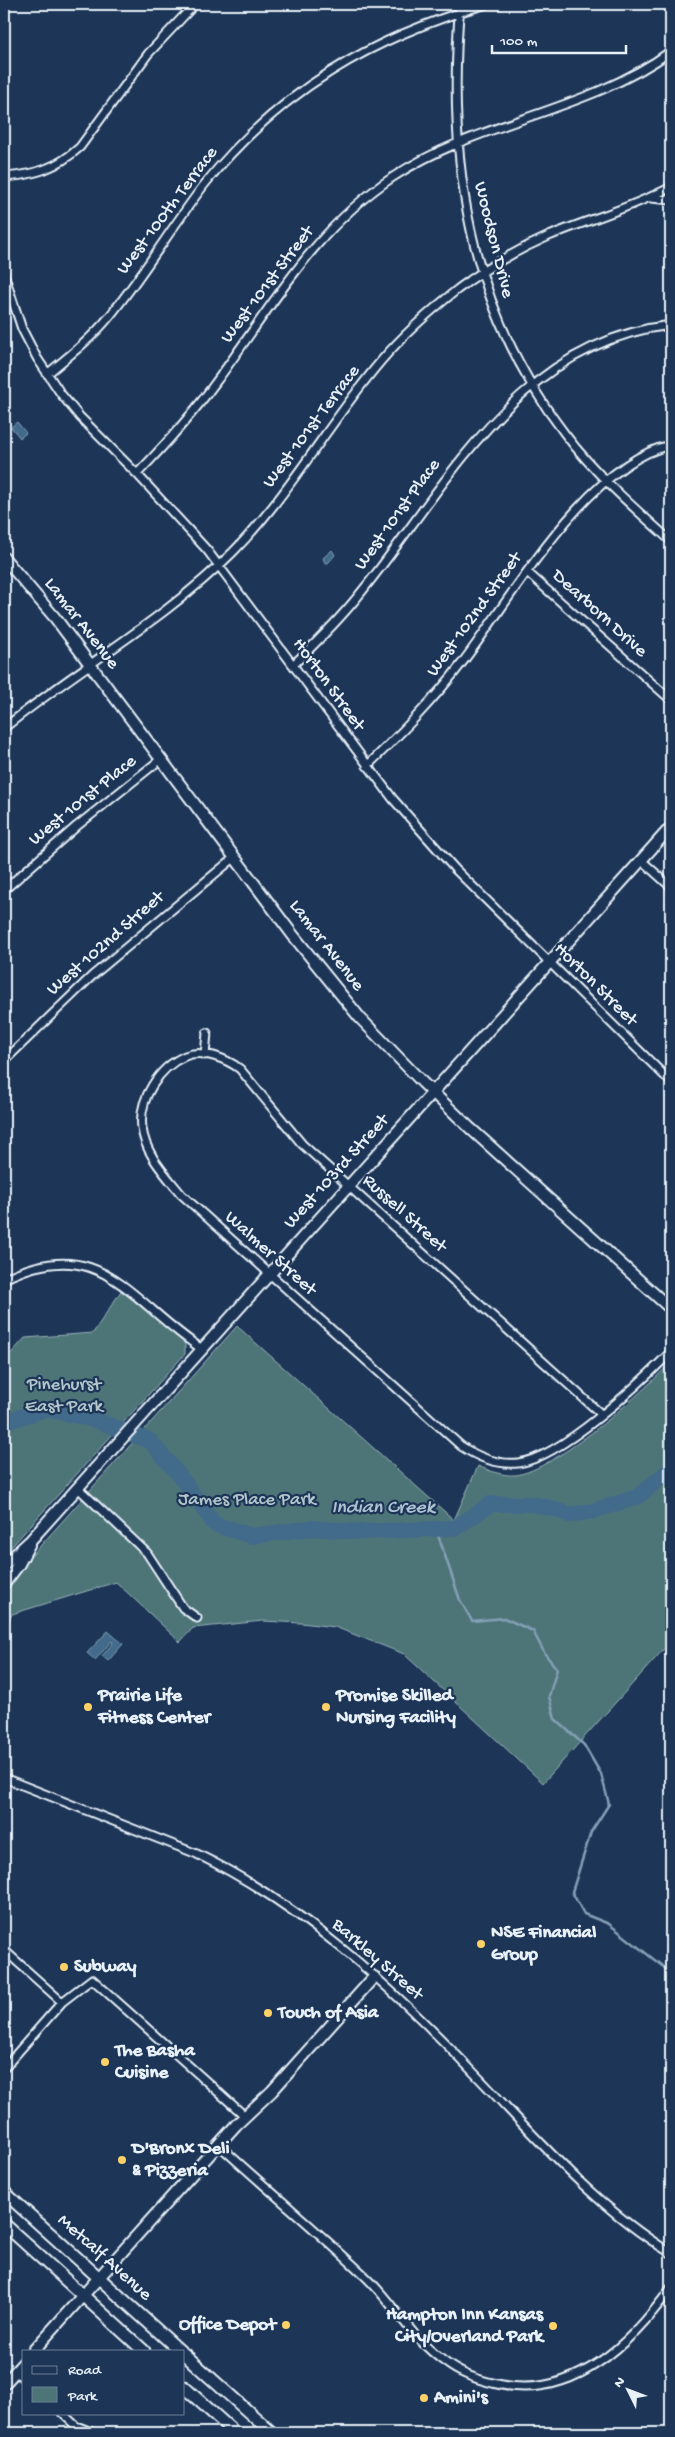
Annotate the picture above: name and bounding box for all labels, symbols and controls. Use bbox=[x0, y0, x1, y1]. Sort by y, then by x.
scale bar bbox=[492, 22, 626, 54]
text: 100 m bbox=[499, 33, 538, 51]
street label: West 100th Terrace bbox=[112, 142, 224, 280]
street label: Woodson Drive bbox=[467, 180, 519, 301]
street label: West 101st Street bbox=[216, 220, 321, 348]
street label: West 101st Terrace bbox=[258, 361, 366, 493]
street label: West 101st Place bbox=[350, 455, 446, 575]
street label: West 102nd Street bbox=[422, 546, 529, 682]
street label: Dearborn Drive bbox=[545, 564, 652, 663]
street label: Lamar Avenue bbox=[38, 574, 124, 675]
street label: Horton Street bbox=[287, 634, 371, 738]
street label: West 101st Place bbox=[24, 750, 142, 851]
street label: West 102nd Street bbox=[42, 885, 171, 1001]
street label: Lamar Avenue bbox=[283, 896, 369, 997]
street label: Horton Street bbox=[548, 938, 643, 1033]
street label: West 103rd Street bbox=[279, 1108, 396, 1234]
street label: Russell Street bbox=[357, 1170, 453, 1260]
street label: Walmer Street bbox=[219, 1207, 322, 1303]
park label: Pinehurst East Park bbox=[25, 1374, 104, 1419]
park label: James Place Park bbox=[178, 1489, 317, 1512]
water label: Indian Creek bbox=[331, 1497, 437, 1520]
place label: Prairie Life Fitness Center bbox=[97, 1685, 213, 1730]
place label: Promise Skilled Nursing Facility bbox=[335, 1685, 456, 1730]
marker: Prairie Life Fitness Center bbox=[82, 1701, 94, 1713]
marker: Promise Skilled Nursing Facility bbox=[320, 1701, 332, 1713]
street label: Barkley Street bbox=[326, 1913, 429, 2008]
place label: NSE Financial Group bbox=[491, 1922, 596, 1967]
marker: NSE Financial Group bbox=[475, 1938, 487, 1950]
place label: Subway bbox=[74, 1956, 137, 1979]
marker: Subway bbox=[58, 1961, 70, 1973]
place label: Touch of Asia bbox=[276, 2002, 380, 2025]
marker: Touch of Asia bbox=[262, 2007, 274, 2019]
place label: The Basha Cuisine bbox=[113, 2040, 196, 2085]
marker: The Basha Cuisine bbox=[99, 2056, 111, 2068]
place label: D'Bronx Deli & Pizzeria bbox=[130, 2138, 230, 2183]
marker: D'Bronx Deli & Pizzeria bbox=[116, 2154, 128, 2166]
street label: Metcalf Avenue bbox=[52, 2210, 156, 2307]
place label: Hampton Inn Kansas City/Overland Park bbox=[386, 2304, 546, 2349]
place label: Office Depot bbox=[179, 2314, 278, 2337]
marker: Office Depot bbox=[280, 2319, 292, 2331]
marker: Hampton Inn Kansas City/Overland Park bbox=[547, 2320, 559, 2332]
legend bbox=[22, 2350, 185, 2414]
text: Road bbox=[68, 2362, 102, 2380]
north arrow bbox=[602, 2364, 652, 2414]
text: N bbox=[611, 2374, 630, 2392]
place label: Amini's bbox=[433, 2387, 489, 2410]
text: Park bbox=[67, 2388, 98, 2406]
marker: Amini's bbox=[418, 2392, 430, 2404]

